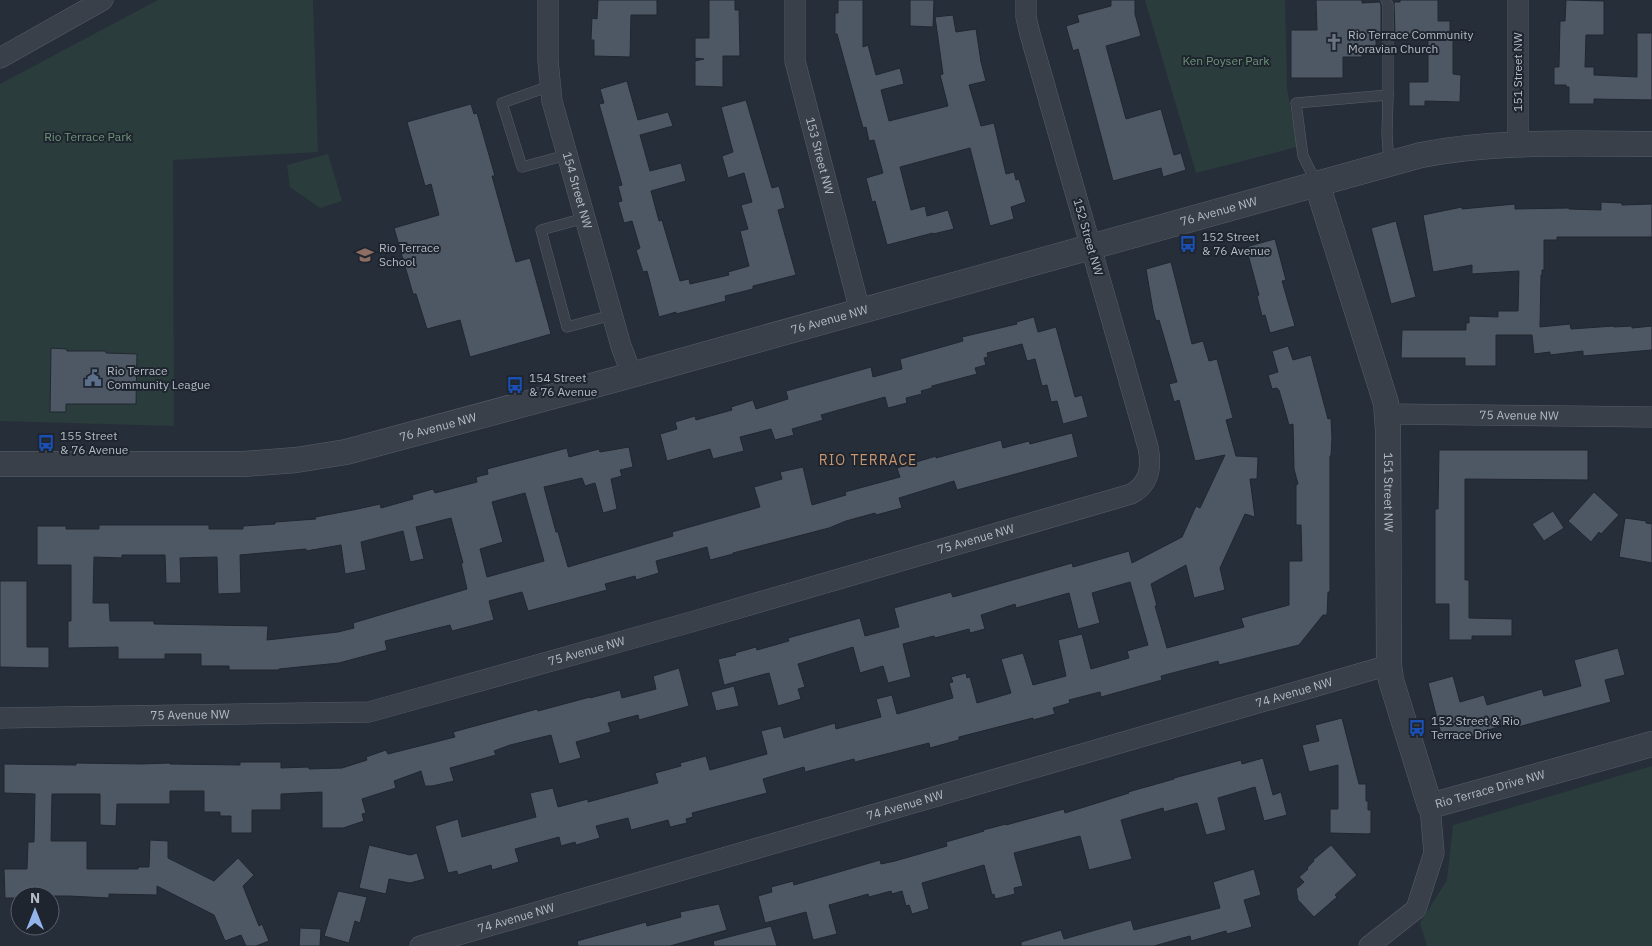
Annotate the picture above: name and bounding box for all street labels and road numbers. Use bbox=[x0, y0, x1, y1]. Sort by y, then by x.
street label: 151 Street NW bbox=[1510, 32, 1525, 112]
street label: 153 Street NW bbox=[803, 115, 837, 196]
street label: 154 Street NW bbox=[560, 150, 596, 231]
street label: 76 Avenue NW bbox=[1178, 193, 1259, 229]
street label: 152 Street NW bbox=[1070, 197, 1107, 277]
street label: 76 Avenue NW bbox=[789, 301, 870, 337]
street label: 75 Avenue NW bbox=[1479, 407, 1559, 423]
street label: 76 Avenue NW bbox=[398, 409, 478, 444]
street label: 151 Street NW bbox=[1381, 453, 1396, 532]
street label: 75 Avenue NW bbox=[935, 520, 1016, 557]
street label: 75 Avenue NW bbox=[546, 633, 627, 669]
street label: 74 Avenue NW bbox=[1254, 674, 1334, 710]
street label: 75 Avenue NW bbox=[150, 706, 230, 723]
street label: Rio Terrace Drive NW bbox=[1433, 766, 1547, 811]
street label: 74 Avenue NW bbox=[865, 787, 945, 823]
street label: 74 Avenue NW bbox=[476, 899, 556, 936]

